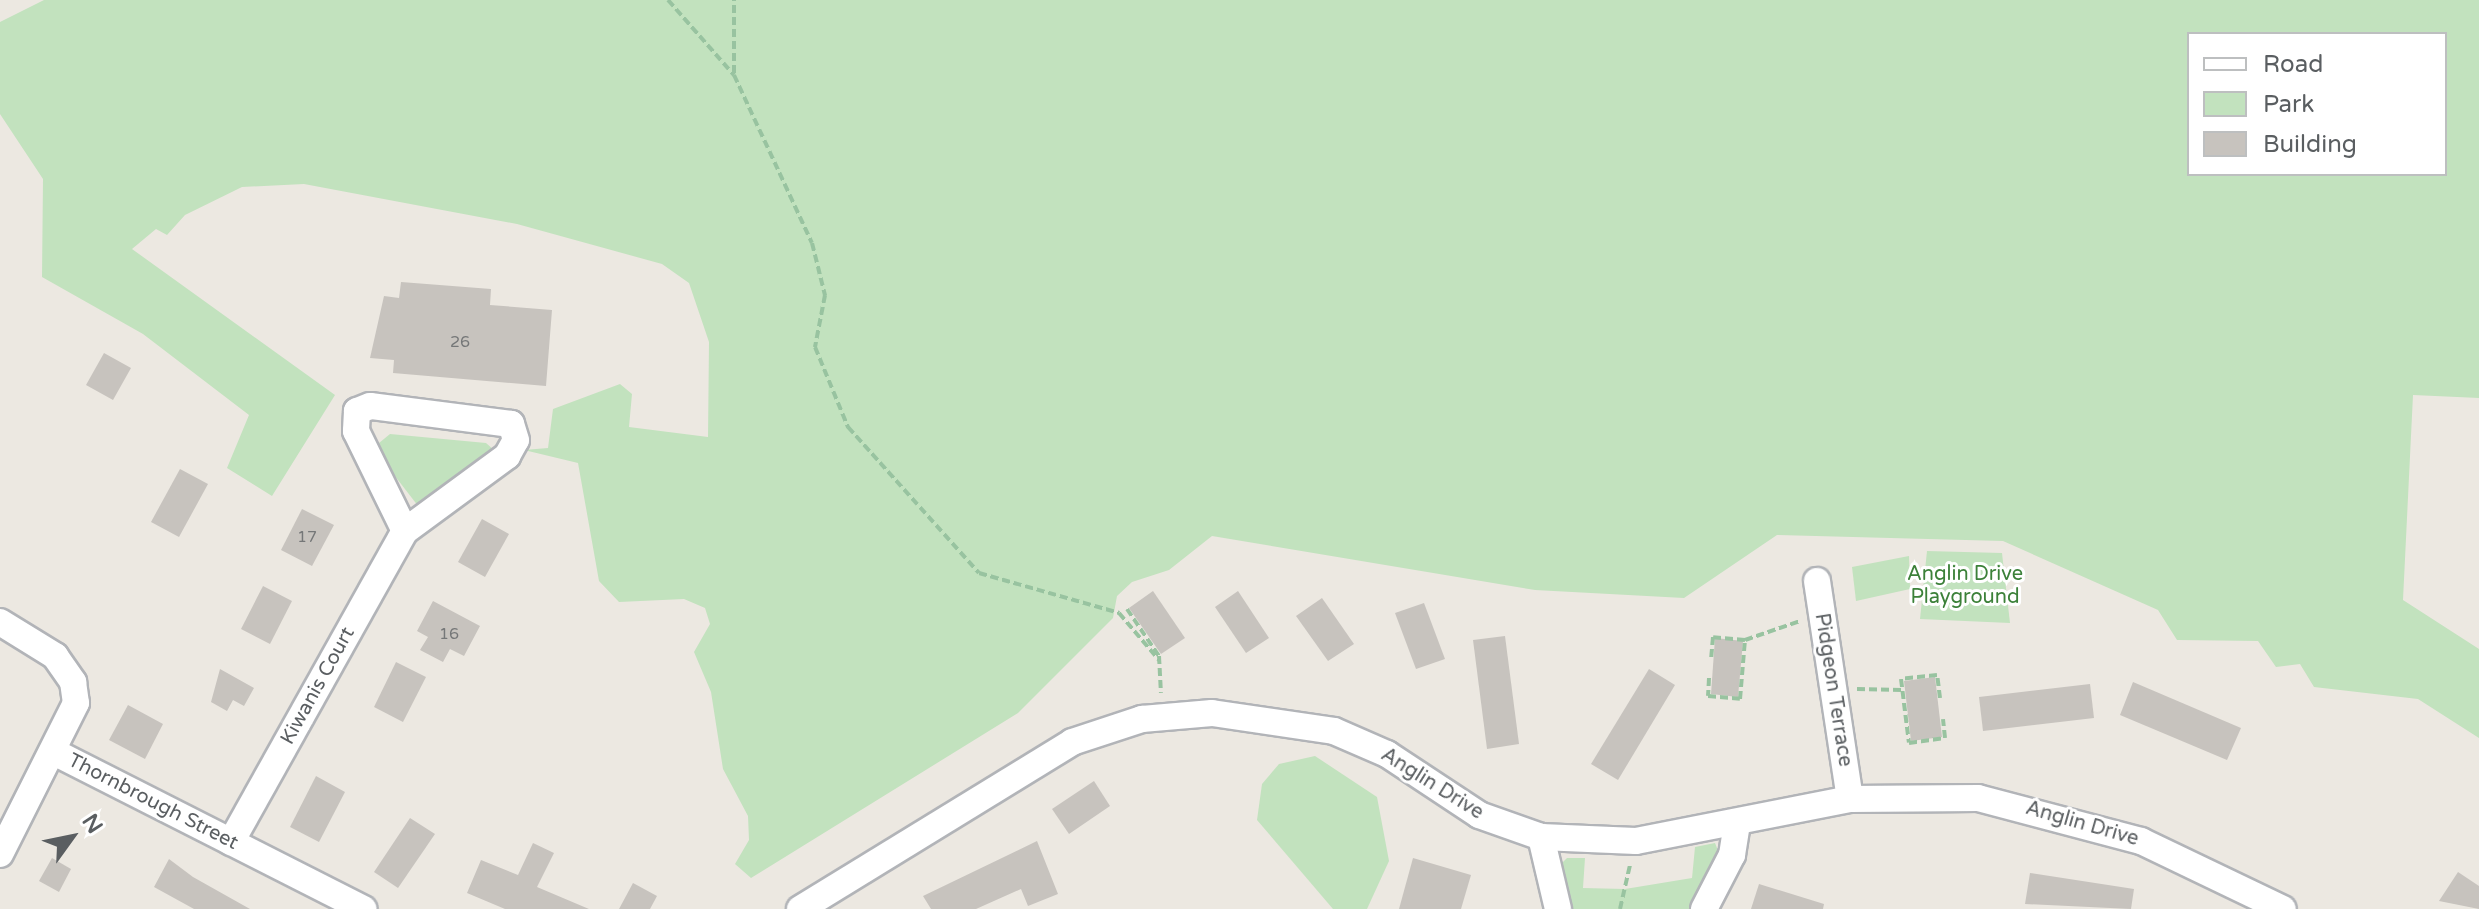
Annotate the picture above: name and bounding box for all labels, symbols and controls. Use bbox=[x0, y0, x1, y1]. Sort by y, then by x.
legend bbox=[2187, 32, 2447, 176]
text: Road bbox=[2263, 50, 2323, 79]
text: Park bbox=[2263, 90, 2314, 119]
text: Building bbox=[2263, 130, 2357, 159]
house number: 26 bbox=[450, 332, 470, 352]
house number: 17 bbox=[297, 527, 317, 547]
park label: Anglin Drive Playground bbox=[1907, 563, 2023, 610]
street label: Pidgeon Terrace bbox=[1809, 612, 1857, 768]
street label: Kiwanis Court bbox=[276, 623, 360, 749]
house number: 16 bbox=[439, 624, 459, 644]
street label: Anglin Drive bbox=[1376, 743, 1488, 825]
street label: Thornbrough Street bbox=[64, 749, 242, 855]
street label: Anglin Drive bbox=[2023, 796, 2141, 852]
north arrow bbox=[32, 797, 112, 877]
text: N bbox=[76, 809, 108, 838]

